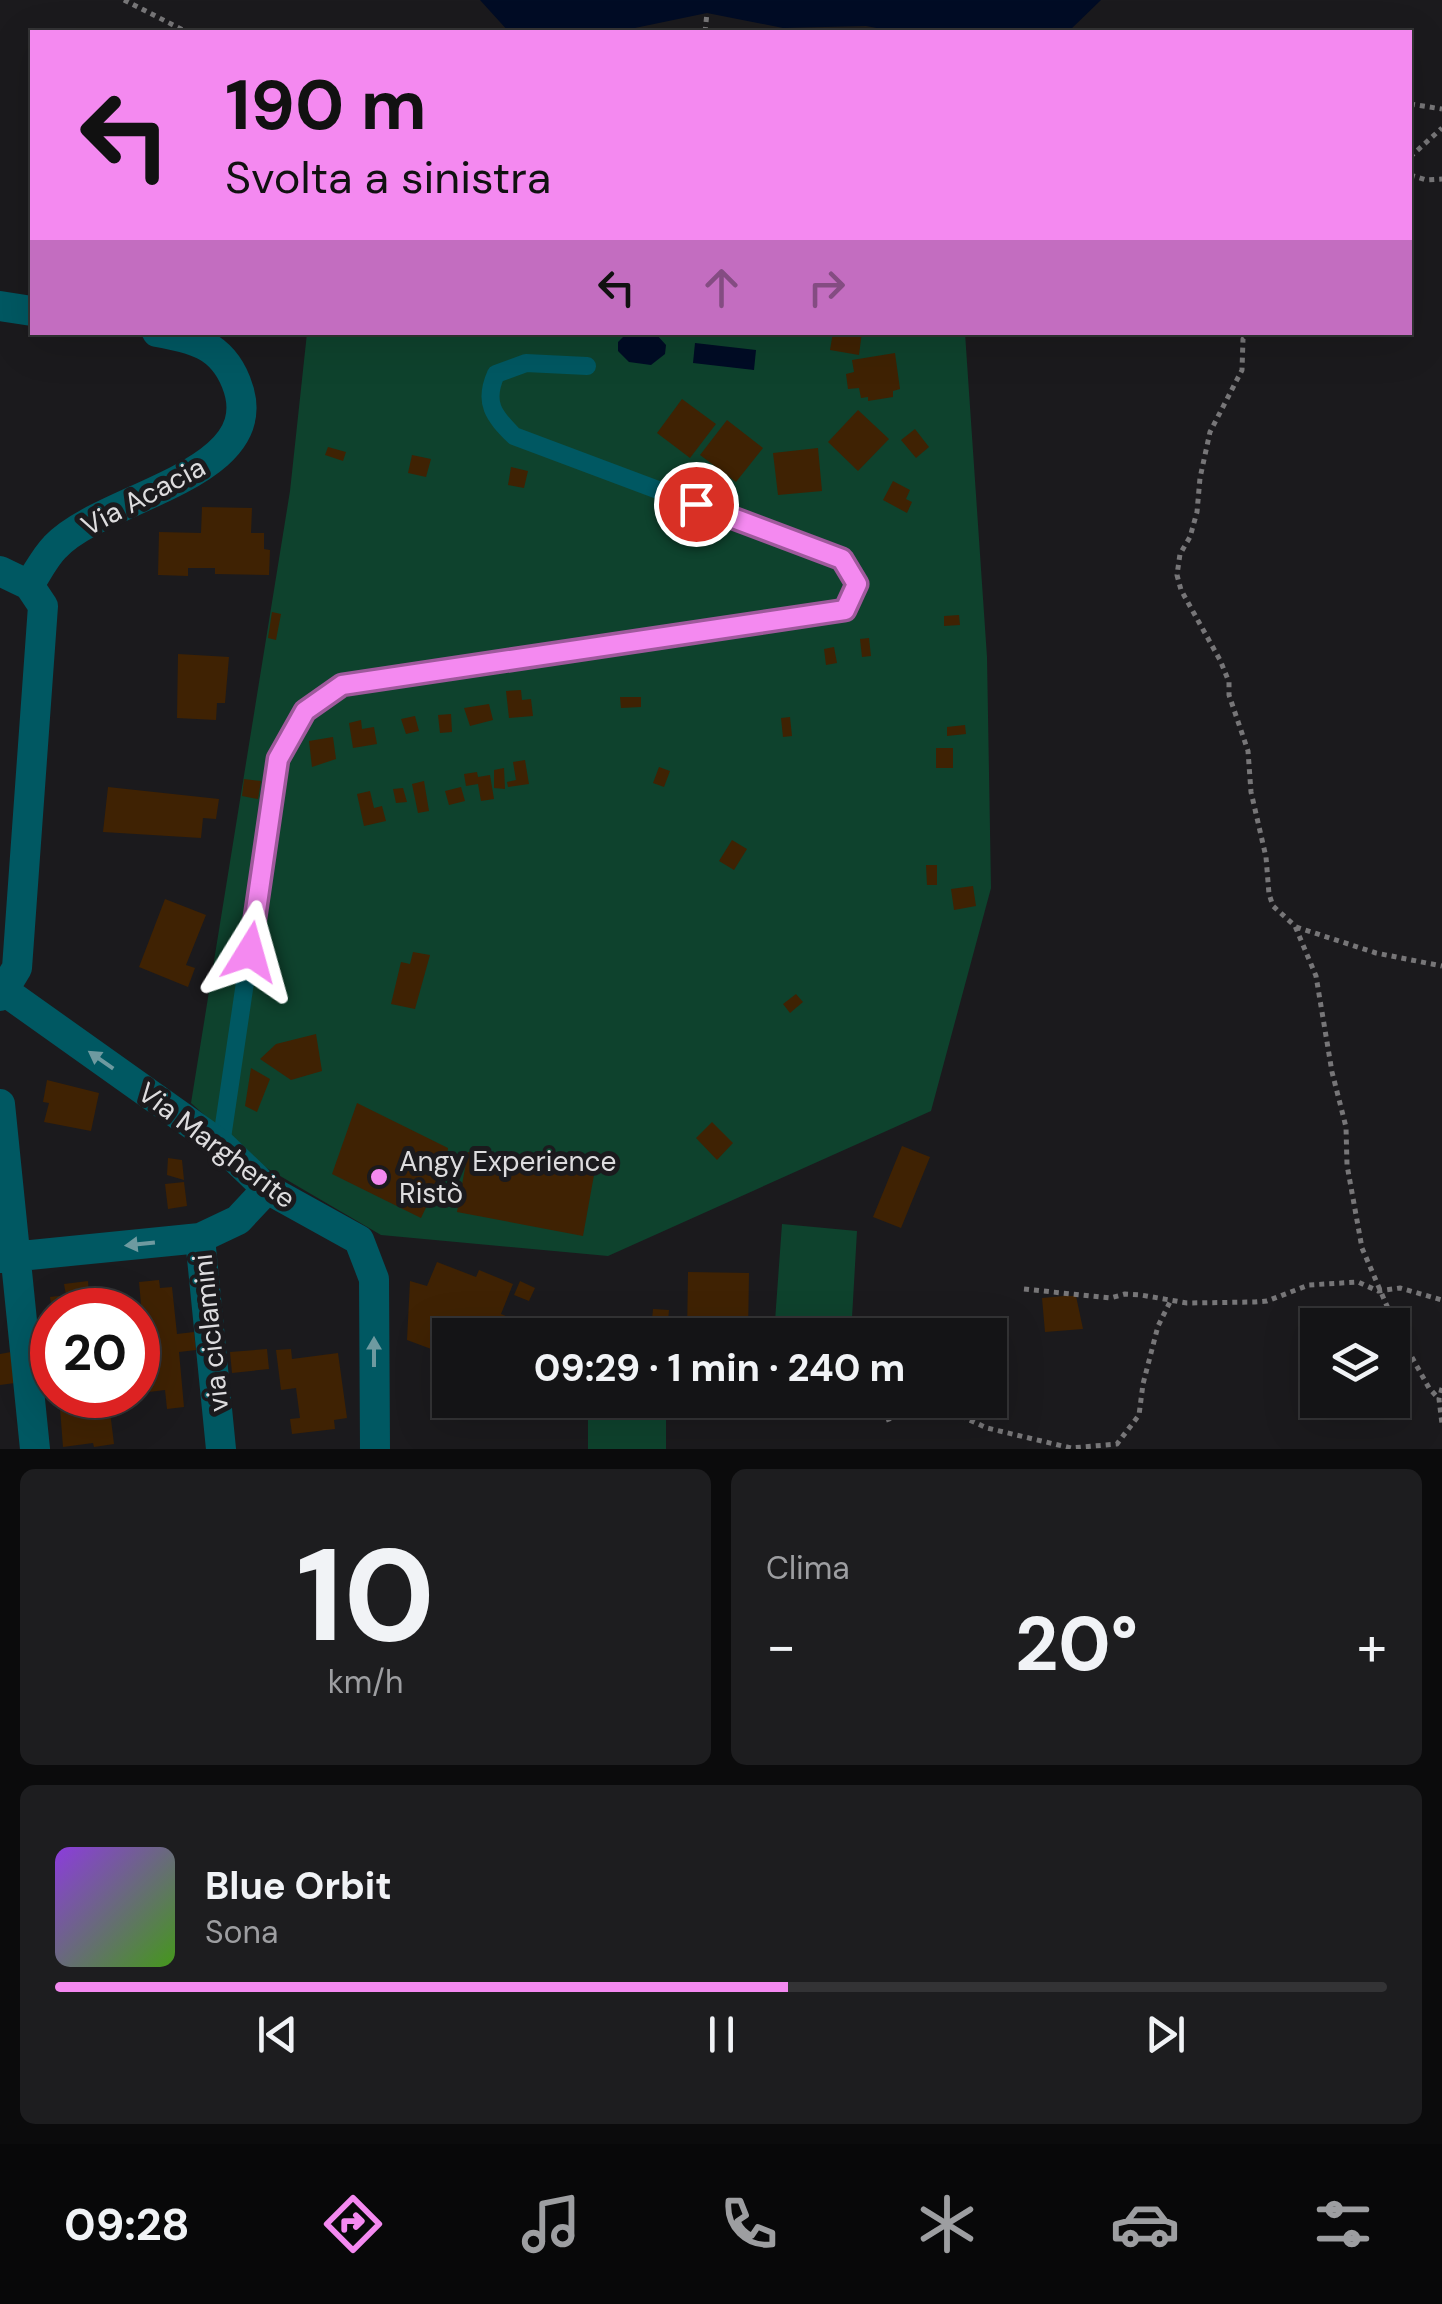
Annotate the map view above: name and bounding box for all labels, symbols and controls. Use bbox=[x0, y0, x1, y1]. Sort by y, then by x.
text: 190 m bbox=[225, 60, 427, 151]
icon: left bbox=[60, 70, 190, 200]
text: Svolta a sinistra bbox=[225, 148, 551, 207]
icon: left bbox=[589, 260, 644, 315]
icon: ahead bbox=[694, 260, 749, 315]
icon: right bbox=[799, 260, 854, 315]
street label: Via Acacia bbox=[75, 448, 212, 545]
pin bbox=[654, 462, 739, 547]
icon: arrive bbox=[669, 477, 724, 532]
position arrow bbox=[198, 900, 302, 1004]
one-way arrow bbox=[88, 1051, 114, 1070]
street label: Via Margherite bbox=[130, 1074, 303, 1217]
place label: Angy Experience Ristò bbox=[399, 1143, 616, 1212]
marker: Angy Experience Ristò bbox=[368, 1166, 390, 1188]
one-way arrow bbox=[124, 1236, 156, 1252]
street label: via ciclamini bbox=[184, 1252, 237, 1414]
speed limit sign: 20 bbox=[30, 1288, 160, 1418]
map controls bbox=[1300, 1308, 1410, 1418]
button: layers bbox=[1300, 1308, 1410, 1418]
one-way arrow bbox=[366, 1335, 382, 1367]
text: 09:29 · 1 min · 240 m bbox=[534, 1343, 905, 1393]
text: 10 bbox=[296, 1511, 435, 1680]
text: Clima bbox=[766, 1547, 850, 1589]
text: 20° bbox=[1015, 1596, 1138, 1693]
text: − bbox=[766, 1610, 796, 1682]
text: + bbox=[1357, 1610, 1387, 1682]
text: km/h bbox=[328, 1661, 403, 1703]
text: Blue Orbit bbox=[205, 1861, 392, 1911]
text: Sona bbox=[205, 1911, 278, 1953]
icon: previous bbox=[250, 2007, 305, 2062]
icon: pause bbox=[694, 2007, 749, 2062]
icon: next bbox=[1138, 2007, 1193, 2062]
icon: directions bbox=[318, 2189, 388, 2259]
icon: music bbox=[516, 2189, 586, 2259]
icon: phone bbox=[714, 2189, 784, 2259]
icon: climate bbox=[912, 2189, 982, 2259]
icon: car bbox=[1110, 2189, 1180, 2259]
icon: filters bbox=[1308, 2189, 1378, 2259]
text: 09:28 bbox=[64, 2195, 190, 2254]

